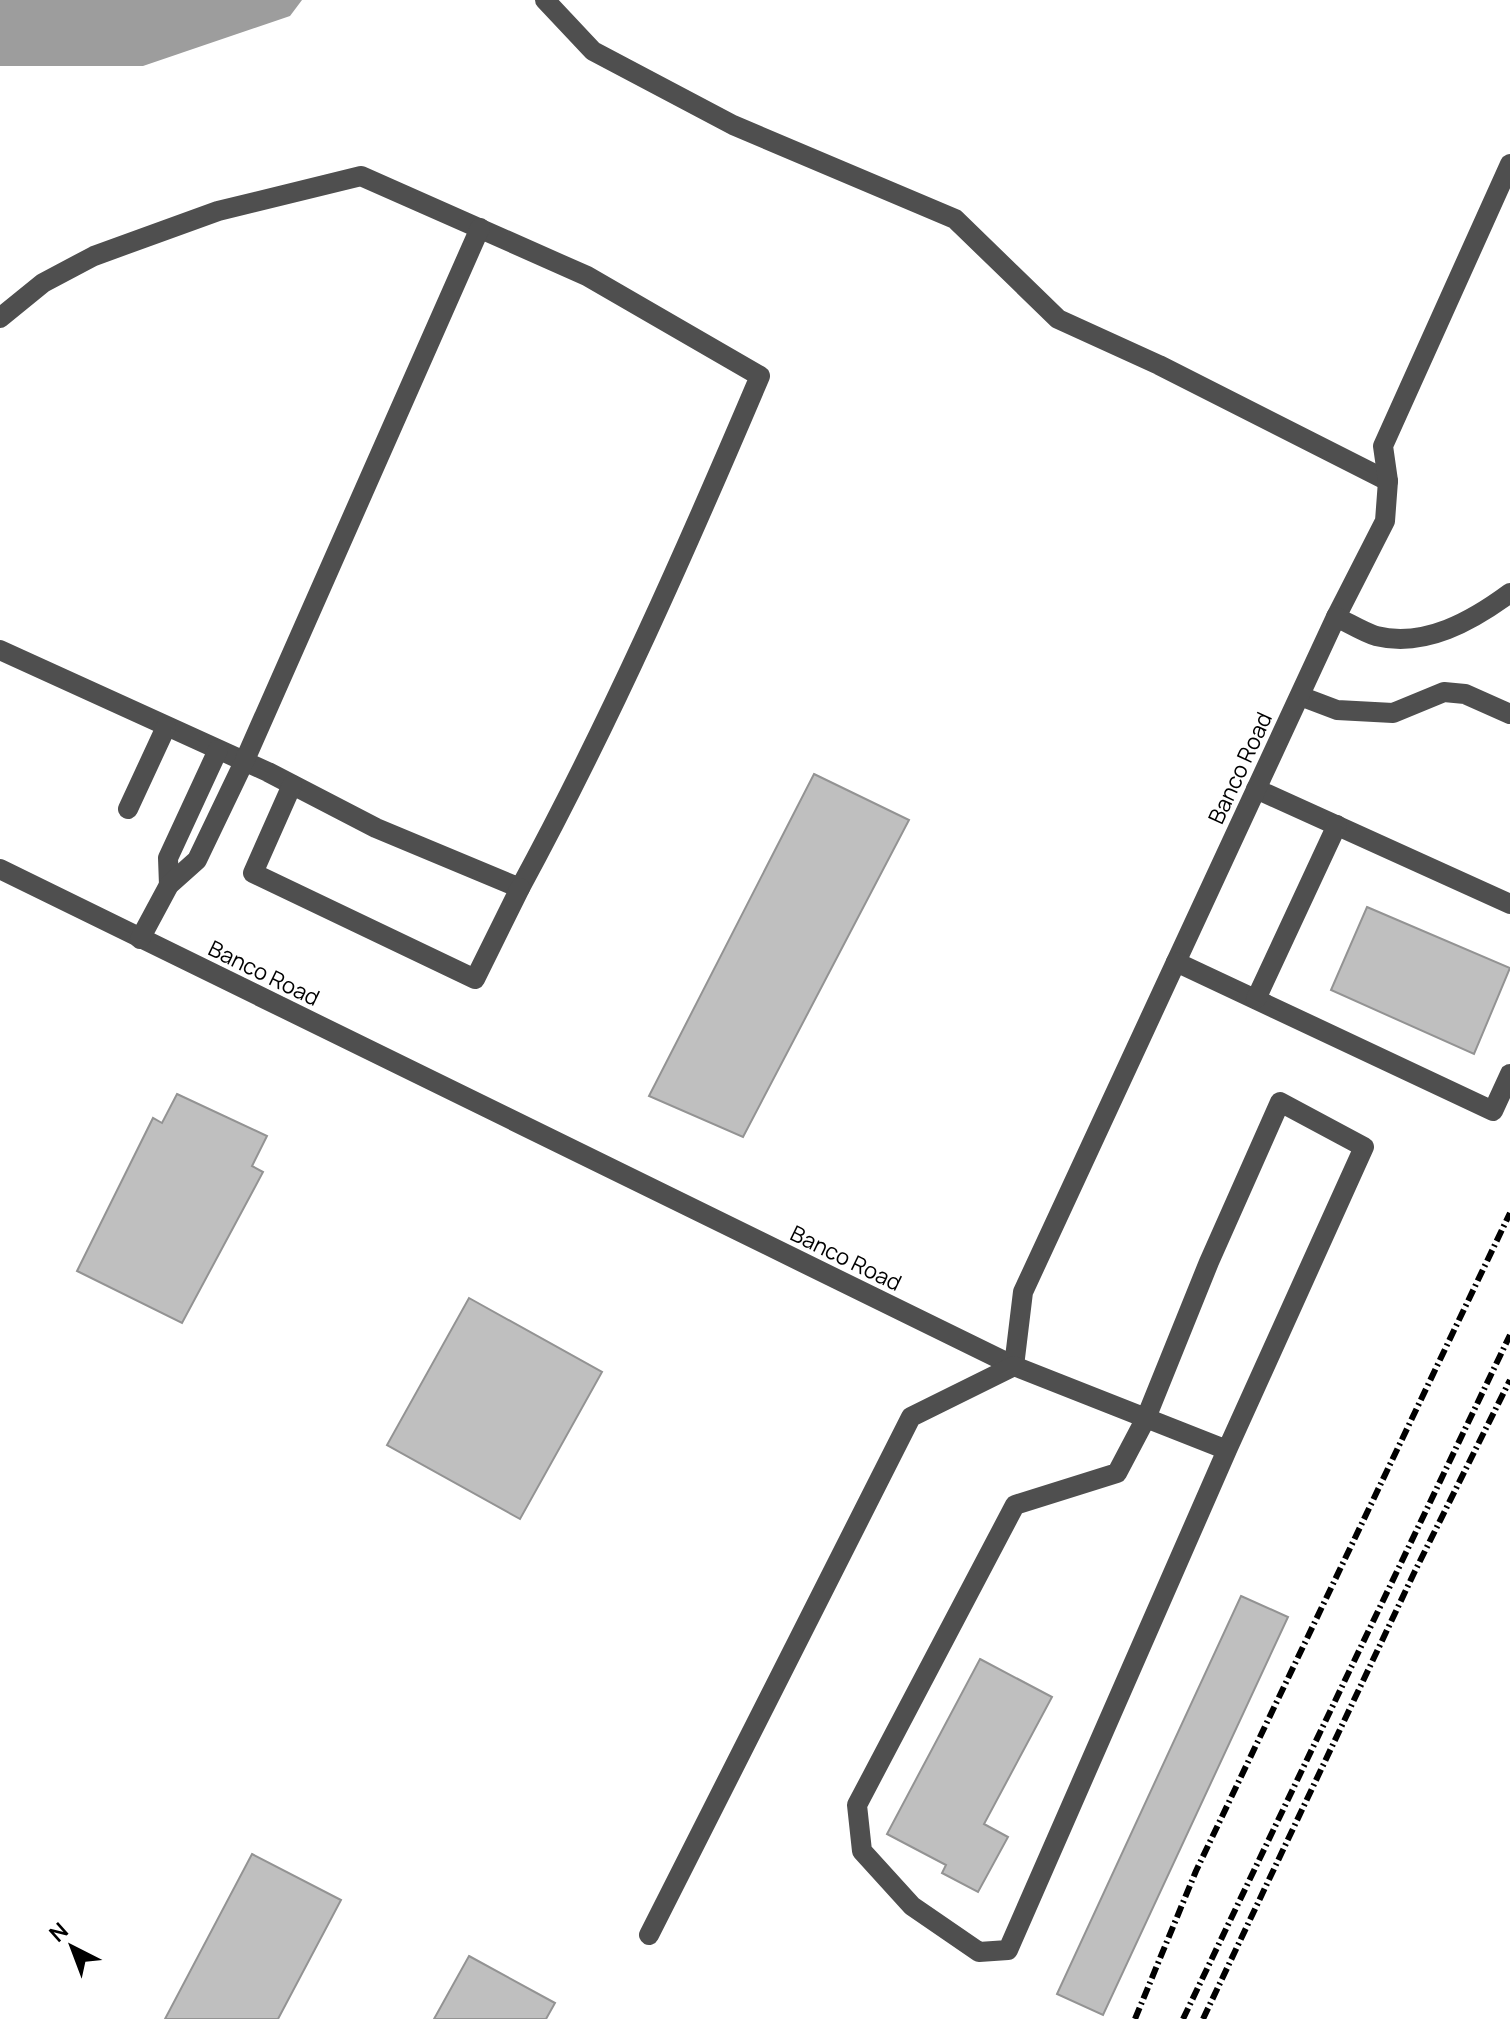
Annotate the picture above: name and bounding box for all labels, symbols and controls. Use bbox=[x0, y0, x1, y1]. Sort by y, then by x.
street label: Banco Road bbox=[1201, 707, 1279, 829]
street label: Banco Road bbox=[203, 933, 325, 1013]
street label: Banco Road bbox=[785, 1218, 907, 1298]
north arrow bbox=[32, 1907, 112, 1987]
text: N bbox=[43, 1916, 75, 1949]

